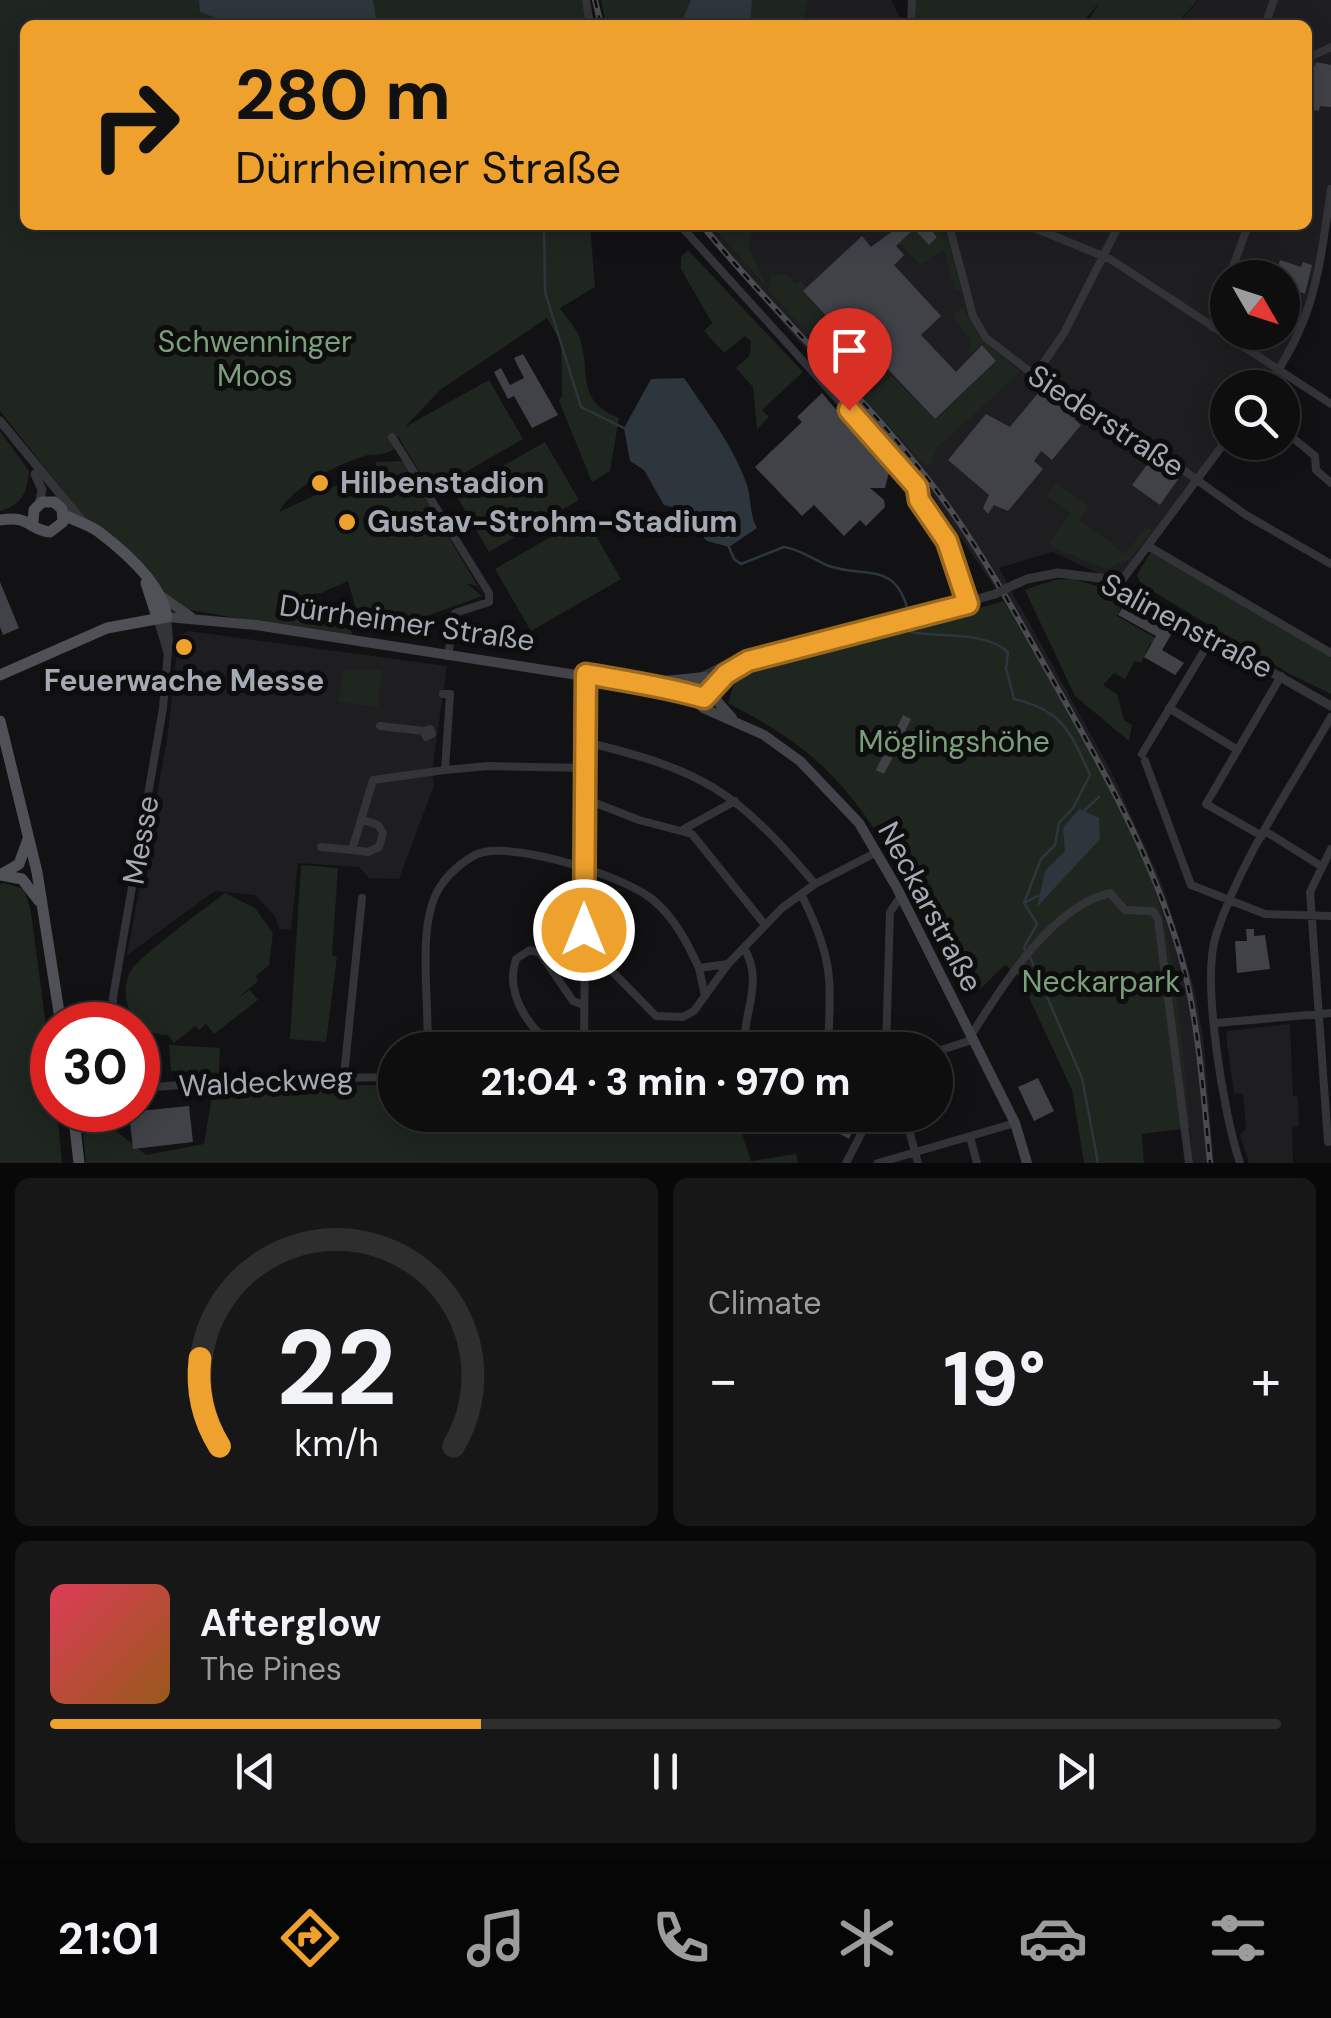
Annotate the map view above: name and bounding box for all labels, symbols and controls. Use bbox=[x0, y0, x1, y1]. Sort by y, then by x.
text: 280 m bbox=[235, 50, 451, 141]
icon: right bbox=[70, 60, 200, 190]
text: Dürrheimer Straße bbox=[235, 138, 621, 197]
north arrow bbox=[1210, 260, 1300, 350]
map controls bbox=[1210, 260, 1300, 460]
pin bbox=[807, 308, 892, 411]
park label: Schwenninger Moos bbox=[158, 322, 352, 395]
icon: arrive bbox=[822, 323, 877, 378]
street label: Siederstraße bbox=[1021, 356, 1192, 486]
button: search bbox=[1210, 370, 1300, 460]
place label: Hilbenstadion bbox=[340, 463, 545, 502]
marker: Hilbenstadion bbox=[309, 472, 331, 494]
place label: Gustav-Strohm-Stadium bbox=[367, 502, 737, 541]
marker: Gustav-Strohm-Stadium bbox=[336, 511, 358, 533]
street label: Salinenstraße bbox=[1095, 564, 1280, 687]
street label: Dürrheimer Straße bbox=[277, 585, 537, 660]
marker: Feuerwache Messe bbox=[173, 636, 195, 658]
place label: Feuerwache Messe bbox=[44, 661, 324, 700]
park label: Möglingshöhe bbox=[858, 722, 1050, 761]
street label: Messe bbox=[114, 792, 167, 887]
street label: Neckarstraße bbox=[869, 815, 992, 999]
position arrow bbox=[532, 878, 636, 982]
park label: Neckarpark bbox=[1022, 962, 1180, 1001]
speed limit sign: 30 bbox=[30, 1002, 160, 1132]
street label: Waldeckweg bbox=[178, 1057, 354, 1106]
text: 21:04 · 3 min · 970 m bbox=[481, 1057, 850, 1107]
text: Climate bbox=[708, 1282, 822, 1324]
text: 22 bbox=[276, 1301, 397, 1436]
text: 19° bbox=[943, 1331, 1046, 1428]
text: − bbox=[708, 1344, 738, 1416]
text: + bbox=[1251, 1344, 1281, 1416]
text: km/h bbox=[294, 1421, 379, 1467]
text: Afterglow bbox=[200, 1598, 381, 1648]
text: The Pines bbox=[200, 1648, 342, 1690]
icon: previous bbox=[228, 1744, 283, 1799]
icon: pause bbox=[638, 1744, 693, 1799]
icon: next bbox=[1048, 1744, 1103, 1799]
icon: directions bbox=[275, 1903, 345, 1973]
icon: music bbox=[461, 1903, 531, 1973]
icon: phone bbox=[646, 1903, 716, 1973]
icon: climate bbox=[832, 1903, 902, 1973]
icon: car bbox=[1018, 1903, 1088, 1973]
icon: filters bbox=[1203, 1903, 1273, 1973]
text: 21:01 bbox=[58, 1909, 160, 1968]

